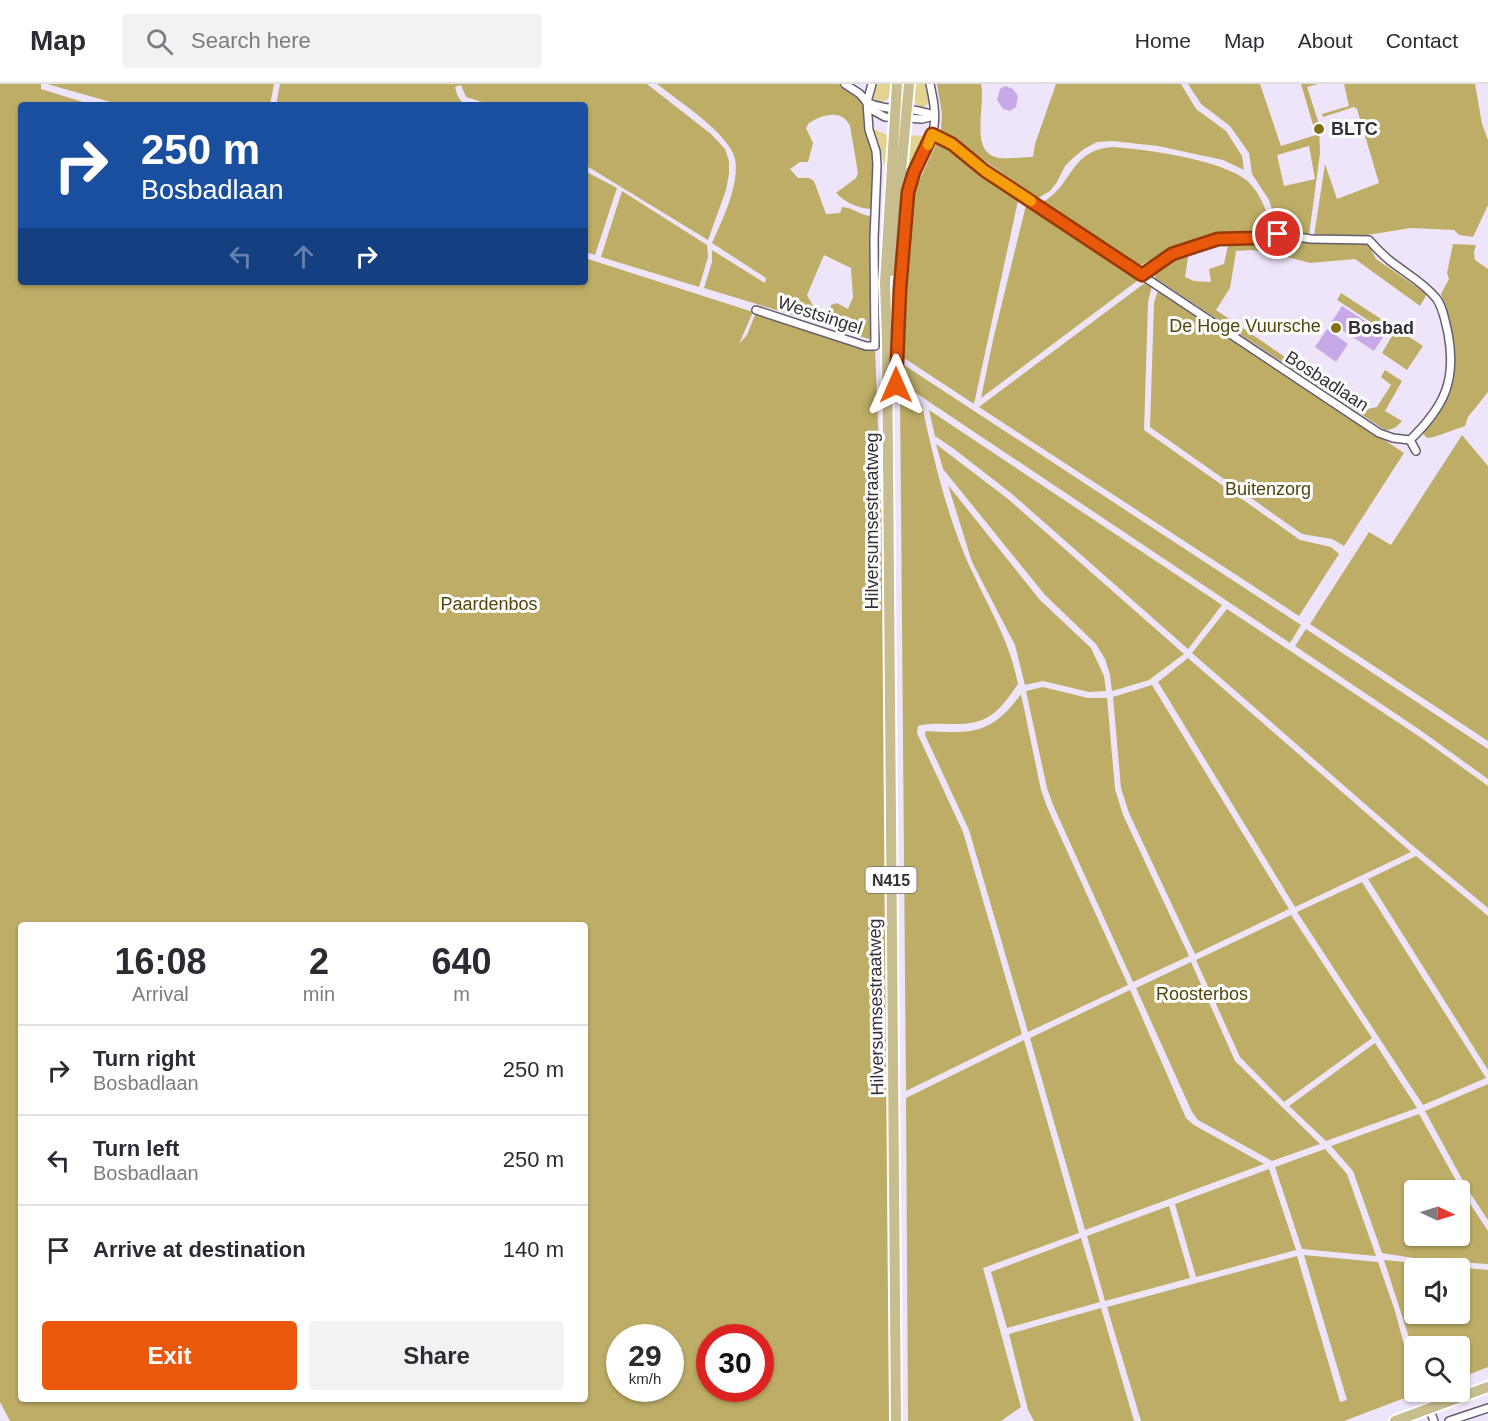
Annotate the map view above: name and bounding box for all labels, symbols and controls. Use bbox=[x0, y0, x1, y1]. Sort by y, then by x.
search box bbox=[122, 14, 542, 68]
text: Map bbox=[30, 25, 86, 56]
icon: search bbox=[143, 25, 176, 58]
text: Search here bbox=[191, 28, 311, 53]
text: Home bbox=[1135, 29, 1191, 52]
text: Map bbox=[1224, 29, 1265, 52]
text: About bbox=[1298, 29, 1353, 52]
text: Contact bbox=[1386, 29, 1458, 52]
place label: BLTC bbox=[1331, 119, 1378, 139]
marker: BLTC bbox=[1312, 122, 1326, 136]
icon: right bbox=[42, 126, 120, 204]
text: 250 m bbox=[141, 126, 260, 173]
text: Bosbadlaan bbox=[141, 175, 284, 205]
pin bbox=[1252, 208, 1303, 259]
icon: arrive bbox=[1261, 217, 1294, 250]
icon: left bbox=[224, 240, 257, 273]
icon: ahead bbox=[287, 240, 320, 273]
icon: right bbox=[350, 240, 383, 273]
street label: Westsingel bbox=[775, 292, 865, 338]
park label: De Hoge Vuursche bbox=[1169, 316, 1321, 336]
place label: Bosbad bbox=[1348, 318, 1414, 338]
marker: Bosbad bbox=[1329, 321, 1343, 335]
street label: Bosbadlaan bbox=[1282, 347, 1372, 415]
position arrow bbox=[864, 353, 928, 417]
street label: Hilversumsestraatweg bbox=[862, 432, 882, 610]
park label: Buitenzorg bbox=[1225, 479, 1311, 499]
park label: Paardenbos bbox=[440, 594, 538, 614]
road number: N415 bbox=[866, 867, 916, 893]
street label: Hilversumsestraatweg bbox=[864, 918, 888, 1096]
text: 16:08 bbox=[114, 941, 206, 982]
text: 2 bbox=[309, 941, 329, 982]
text: 640 bbox=[431, 941, 492, 982]
text: Arrival bbox=[132, 983, 189, 1005]
text: min bbox=[303, 983, 335, 1005]
text: m bbox=[453, 983, 470, 1005]
park label: Roosterbos bbox=[1156, 984, 1248, 1004]
text: Turn right bbox=[93, 1046, 195, 1071]
icon: right bbox=[42, 1054, 75, 1087]
text: 250 m bbox=[503, 1057, 564, 1082]
text: Bosbadlaan bbox=[93, 1072, 199, 1094]
text: Turn left bbox=[93, 1136, 179, 1161]
icon: left bbox=[42, 1144, 75, 1177]
text: 250 m bbox=[503, 1147, 564, 1172]
text: Bosbadlaan bbox=[93, 1162, 199, 1184]
north arrow bbox=[1404, 1180, 1470, 1246]
map controls bbox=[1404, 1180, 1470, 1402]
icon: arrive bbox=[42, 1234, 75, 1267]
text: Arrive at destination bbox=[93, 1237, 306, 1262]
text: 140 m bbox=[503, 1237, 564, 1262]
button: sound bbox=[1404, 1258, 1470, 1324]
button: Exit bbox=[42, 1321, 297, 1390]
button: Share bbox=[309, 1321, 564, 1390]
speed limit sign: 30 bbox=[696, 1324, 774, 1402]
button: search bbox=[1404, 1336, 1470, 1402]
text: 29 bbox=[628, 1339, 662, 1372]
text: km/h bbox=[629, 1370, 661, 1387]

